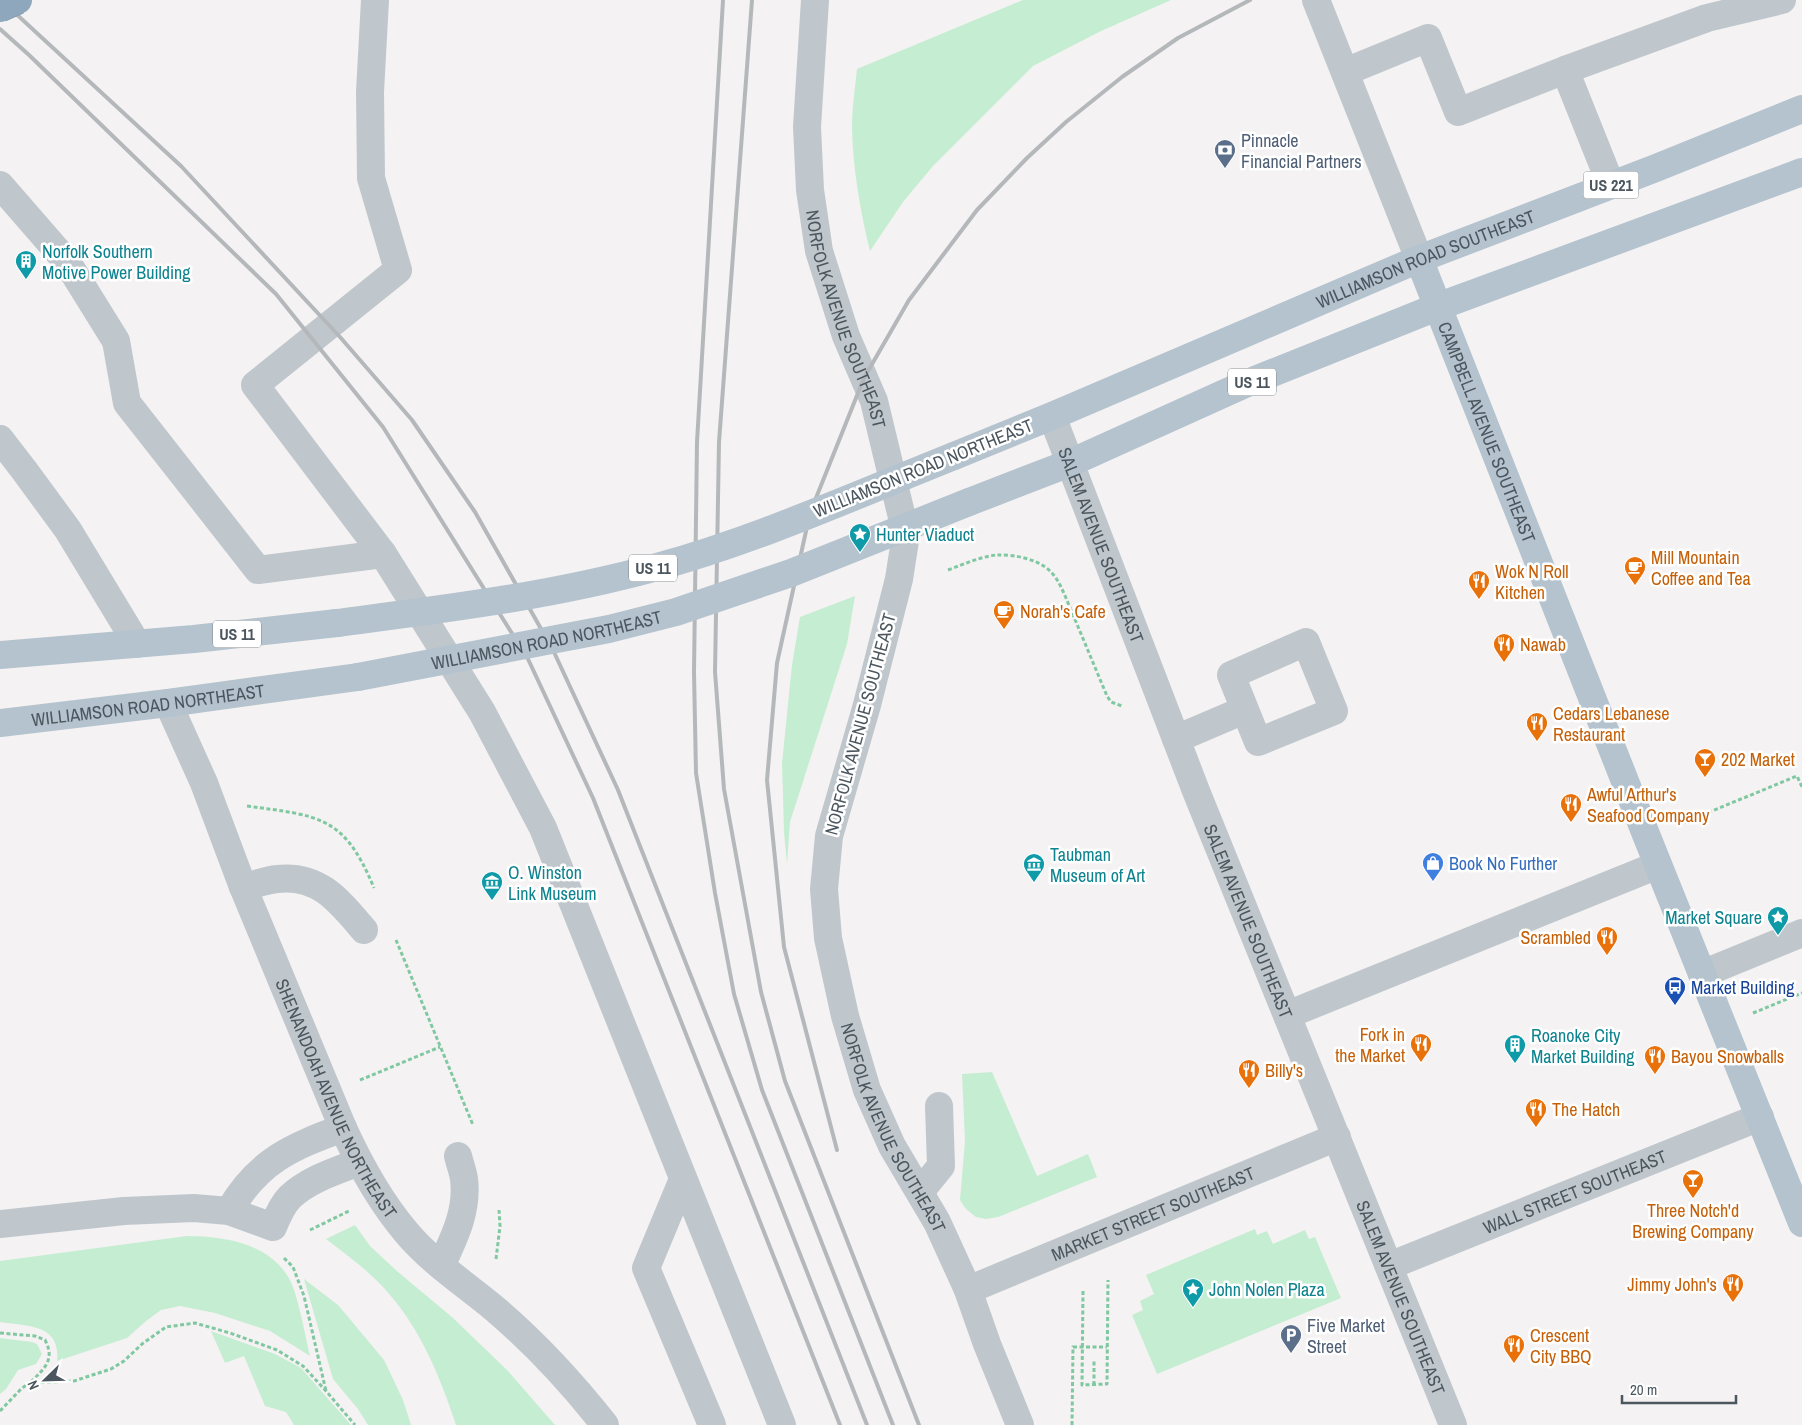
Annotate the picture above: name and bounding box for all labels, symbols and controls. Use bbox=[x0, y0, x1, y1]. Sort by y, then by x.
place label: Pinnacle Financial Partners bbox=[1241, 128, 1362, 174]
bank icon: Pinnacle Financial Partners bbox=[1213, 138, 1237, 169]
road number: US 221 bbox=[1584, 172, 1638, 198]
street label: WILLIAMSON ROAD SOUTHEAST bbox=[1312, 203, 1538, 314]
street label: NORFOLK AVENUE SOUTHEAST bbox=[801, 208, 893, 431]
place label: Norfolk Southern Motive Power Building bbox=[42, 239, 191, 285]
building icon: Norfolk Southern Motive Power Building bbox=[14, 249, 38, 280]
street label: CAMPBELL AVENUE SOUTHEAST bbox=[1432, 318, 1542, 546]
road number: US 11 bbox=[1228, 368, 1276, 396]
street label: WILLIAMSON ROAD NORTHEAST bbox=[810, 413, 1036, 523]
street label: SALEM AVENUE SOUTHEAST bbox=[1053, 444, 1150, 646]
place icon: Hunter Viaduct bbox=[848, 522, 872, 553]
place label: Hunter Viaduct bbox=[876, 522, 974, 547]
place label: Mill Mountain Coffee and Tea bbox=[1651, 545, 1751, 591]
road number: US 11 bbox=[629, 554, 677, 582]
cafe icon: Mill Mountain Coffee and Tea bbox=[1623, 555, 1647, 586]
place label: Wok N Roll Kitchen bbox=[1495, 559, 1569, 605]
restaurant icon: Wok N Roll Kitchen bbox=[1467, 569, 1491, 600]
cafe icon: Norah's Cafe bbox=[992, 599, 1016, 630]
place label: Norah's Cafe bbox=[1020, 599, 1106, 624]
street label: WILLIAMSON ROAD NORTHEAST bbox=[429, 604, 664, 675]
street label: NORFOLK AVENUE SOUTHEAST bbox=[818, 610, 902, 838]
road number: US 11 bbox=[213, 620, 261, 648]
restaurant icon: Nawab bbox=[1492, 632, 1516, 663]
place label: Nawab bbox=[1520, 632, 1566, 657]
street label: WILLIAMSON ROAD NORTHEAST bbox=[30, 677, 266, 732]
place label: Cedars Lebanese Restaurant bbox=[1553, 701, 1670, 747]
restaurant icon: Cedars Lebanese Restaurant bbox=[1525, 711, 1549, 742]
bar icon: 202 Market bbox=[1693, 747, 1717, 778]
place label: 202 Market bbox=[1721, 747, 1795, 772]
place label: Awful Arthur's Seafood Company bbox=[1586, 782, 1710, 828]
restaurant icon: Awful Arthur's Seafood Company bbox=[1559, 792, 1583, 823]
street label: SALEM AVENUE SOUTHEAST bbox=[1198, 820, 1299, 1022]
place label: Taubman Museum of Art bbox=[1050, 842, 1145, 888]
shop icon: Book No Further bbox=[1421, 851, 1445, 882]
place label: Book No Further bbox=[1449, 851, 1557, 876]
museum icon: Taubman Museum of Art bbox=[1022, 852, 1046, 883]
place label: O. Winston Link Museum bbox=[508, 860, 597, 906]
museum icon: O. Winston Link Museum bbox=[480, 870, 504, 901]
place label: Market Square bbox=[1665, 905, 1762, 930]
place icon: Market Square bbox=[1766, 905, 1790, 936]
place label: Scrambled bbox=[1520, 925, 1591, 950]
restaurant icon: Scrambled bbox=[1595, 925, 1619, 956]
street label: SHENANDOAH AVENUE NORTHEAST bbox=[270, 975, 403, 1223]
bus stop icon: Market Building bbox=[1663, 975, 1687, 1006]
place label: Market Building bbox=[1691, 975, 1795, 1000]
street label: NORFOLK AVENUE SOUTHEAST bbox=[835, 1020, 952, 1236]
place label: Fork in the Market bbox=[1335, 1022, 1405, 1068]
place label: Roanoke City Market Building bbox=[1531, 1023, 1635, 1069]
restaurant icon: Fork in the Market bbox=[1409, 1032, 1433, 1063]
building icon: Roanoke City Market Building bbox=[1503, 1033, 1527, 1064]
restaurant icon: Bayou Snowballs bbox=[1643, 1044, 1667, 1075]
place label: Bayou Snowballs bbox=[1671, 1044, 1784, 1069]
restaurant icon: Billy's bbox=[1237, 1058, 1261, 1089]
place label: Billy's bbox=[1265, 1058, 1303, 1083]
restaurant icon: The Hatch bbox=[1524, 1097, 1548, 1128]
place label: The Hatch bbox=[1552, 1097, 1620, 1122]
street label: WALL STREET SOUTHEAST bbox=[1479, 1143, 1670, 1240]
street label: MARKET STREET SOUTHEAST bbox=[1047, 1160, 1258, 1267]
bar icon: Three Notch'd Brewing Company bbox=[1681, 1168, 1705, 1199]
street label: SALEM AVENUE SOUTHEAST bbox=[1351, 1196, 1452, 1398]
place label: Three Notch'd Brewing Company bbox=[1632, 1198, 1754, 1244]
place label: Jimmy John's bbox=[1627, 1272, 1717, 1297]
restaurant icon: Jimmy John's bbox=[1721, 1272, 1745, 1303]
place icon: John Nolen Plaza bbox=[1181, 1277, 1205, 1308]
place label: John Nolen Plaza bbox=[1209, 1277, 1325, 1302]
place label: Five Market Street bbox=[1307, 1313, 1385, 1359]
parking icon: Five Market Street bbox=[1279, 1323, 1303, 1354]
place label: Crescent City BBQ bbox=[1530, 1323, 1592, 1369]
restaurant icon: Crescent City BBQ bbox=[1502, 1333, 1526, 1364]
north arrow bbox=[20, 1355, 70, 1405]
scale bar bbox=[1622, 1372, 1736, 1404]
text: N bbox=[23, 1378, 43, 1392]
text: 20 m bbox=[1630, 1379, 1657, 1400]

